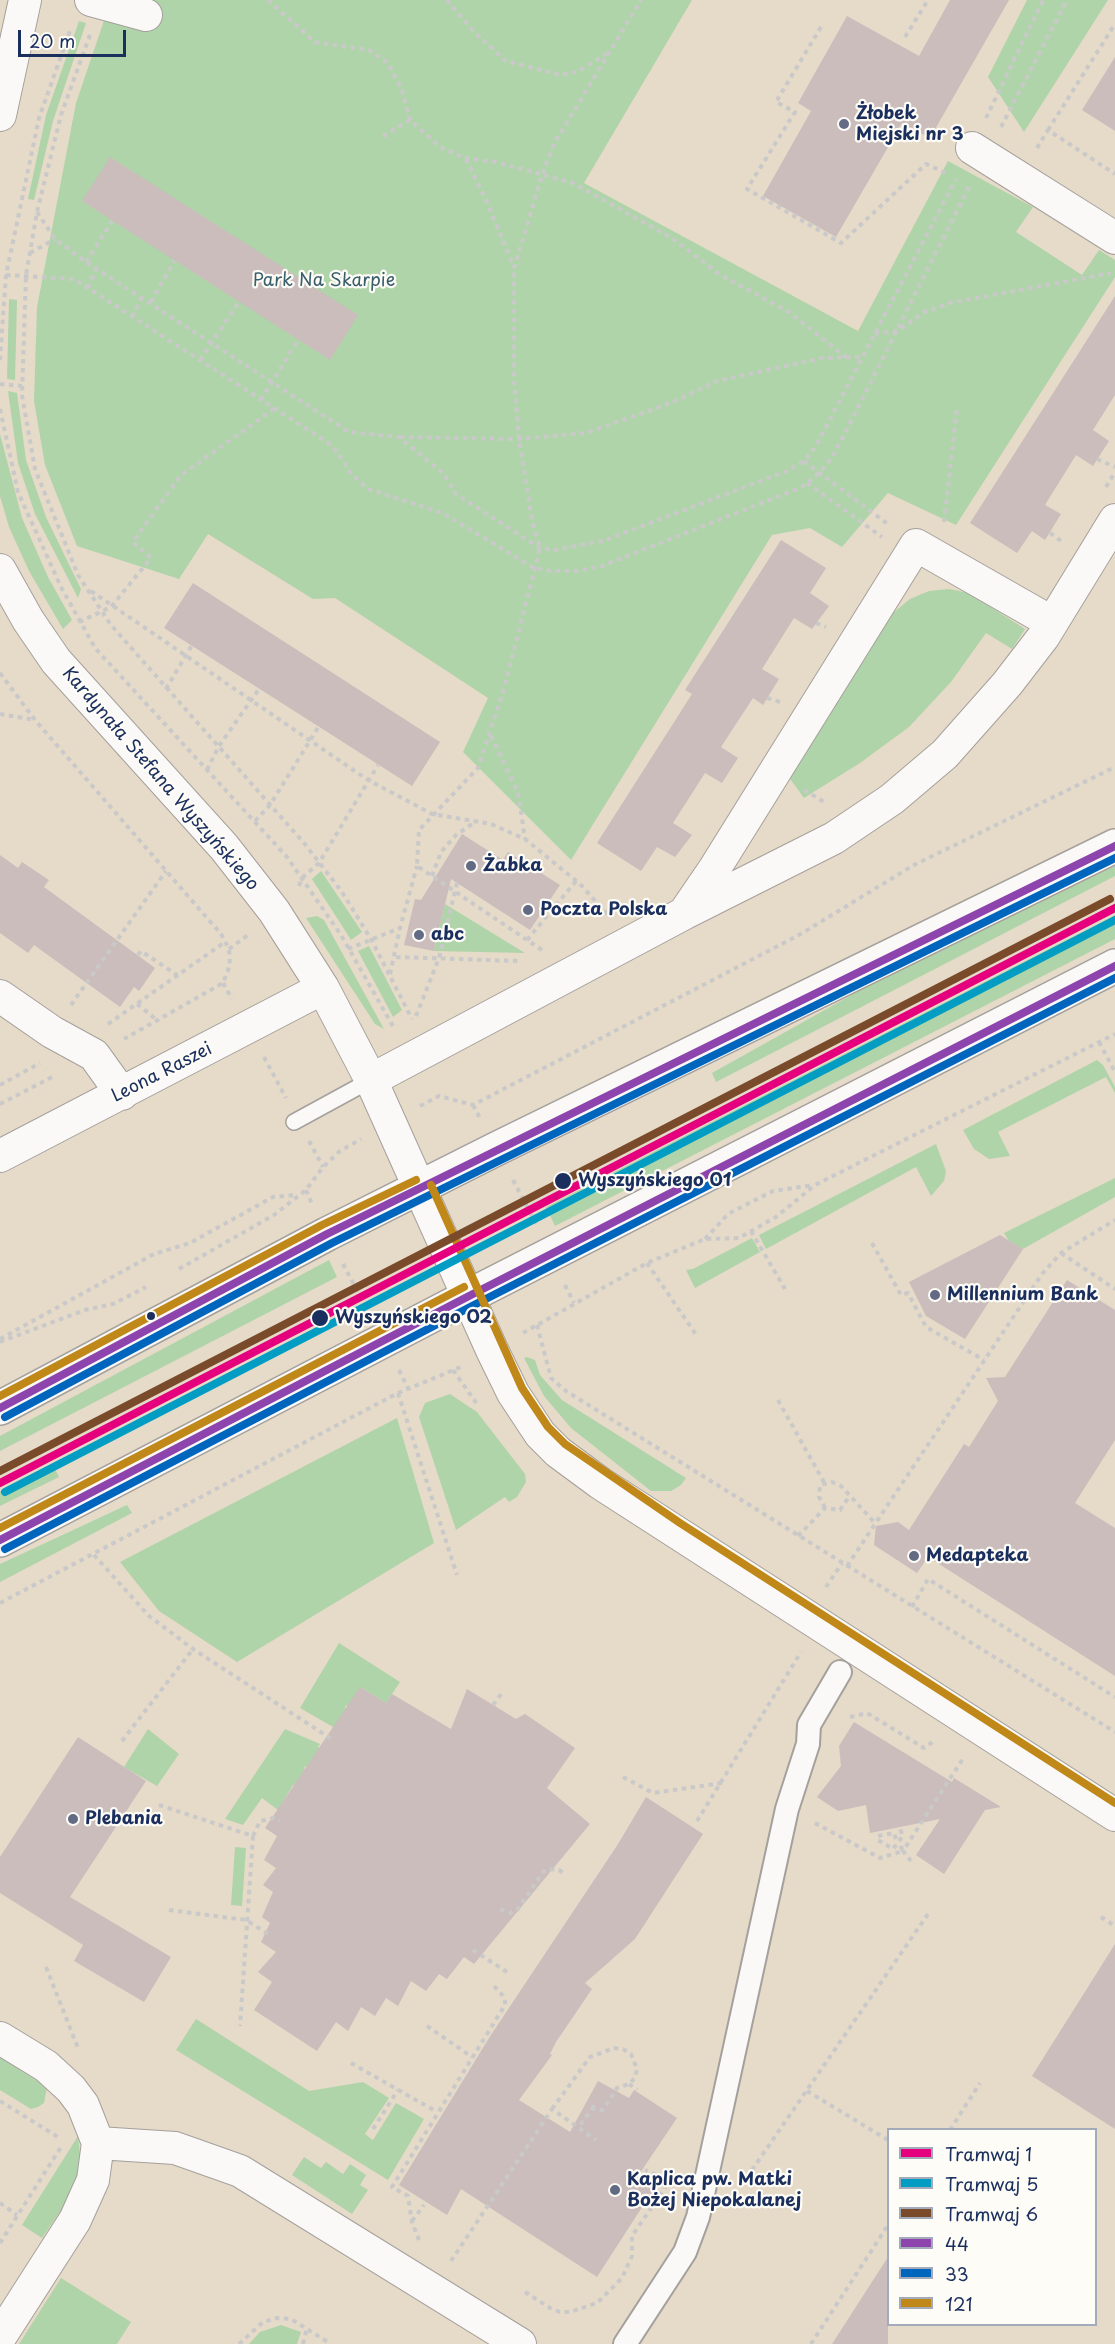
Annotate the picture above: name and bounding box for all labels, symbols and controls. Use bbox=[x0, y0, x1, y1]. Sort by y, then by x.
scale bar bbox=[21, 18, 129, 56]
text: 20 m bbox=[29, 27, 75, 54]
place label: Żłobek Miejski nr 3 bbox=[856, 103, 963, 146]
marker: Żłobek Miejski nr 3 bbox=[837, 117, 851, 131]
park label: Park Na Skarpie bbox=[253, 270, 395, 292]
street label: Kardynała Stefana Wyszyńskiego bbox=[57, 663, 263, 895]
place label: Żabka bbox=[483, 855, 542, 877]
marker: Żabka bbox=[464, 859, 478, 873]
place label: Poczta Polska bbox=[540, 899, 667, 921]
marker: Poczta Polska bbox=[521, 903, 535, 917]
place label: abc bbox=[431, 924, 464, 946]
marker: abc bbox=[412, 928, 426, 942]
street label: Leona Raszei bbox=[108, 1038, 216, 1108]
place label: Wyszyńskiego 01 bbox=[578, 1170, 731, 1192]
marker: Wyszyńskiego 01 bbox=[553, 1171, 573, 1191]
place label: Millennium Bank bbox=[947, 1284, 1098, 1306]
marker: Millennium Bank bbox=[928, 1288, 942, 1302]
place label: Wyszyńskiego 02 bbox=[335, 1307, 492, 1329]
marker: Wyszyńskiego 02 bbox=[310, 1308, 330, 1328]
unlabelled marker bbox=[145, 1310, 157, 1322]
place label: Medapteka bbox=[926, 1545, 1029, 1567]
marker: Medapteka bbox=[907, 1549, 921, 1563]
place label: Plebania bbox=[85, 1808, 163, 1830]
marker: Plebania bbox=[66, 1812, 80, 1826]
legend bbox=[887, 2128, 1097, 2326]
text: Tramwaj 1 bbox=[945, 2140, 1032, 2167]
place label: Kaplica pw. Matki Bożej Niepokalanej bbox=[627, 2169, 801, 2212]
text: Tramwaj 5 bbox=[945, 2170, 1038, 2197]
marker: Kaplica pw. Matki Bożej Niepokalanej bbox=[608, 2183, 622, 2197]
text: Tramwaj 6 bbox=[945, 2200, 1038, 2227]
text: 44 bbox=[945, 2230, 969, 2257]
text: 33 bbox=[945, 2260, 969, 2287]
text: 121 bbox=[945, 2290, 973, 2317]

